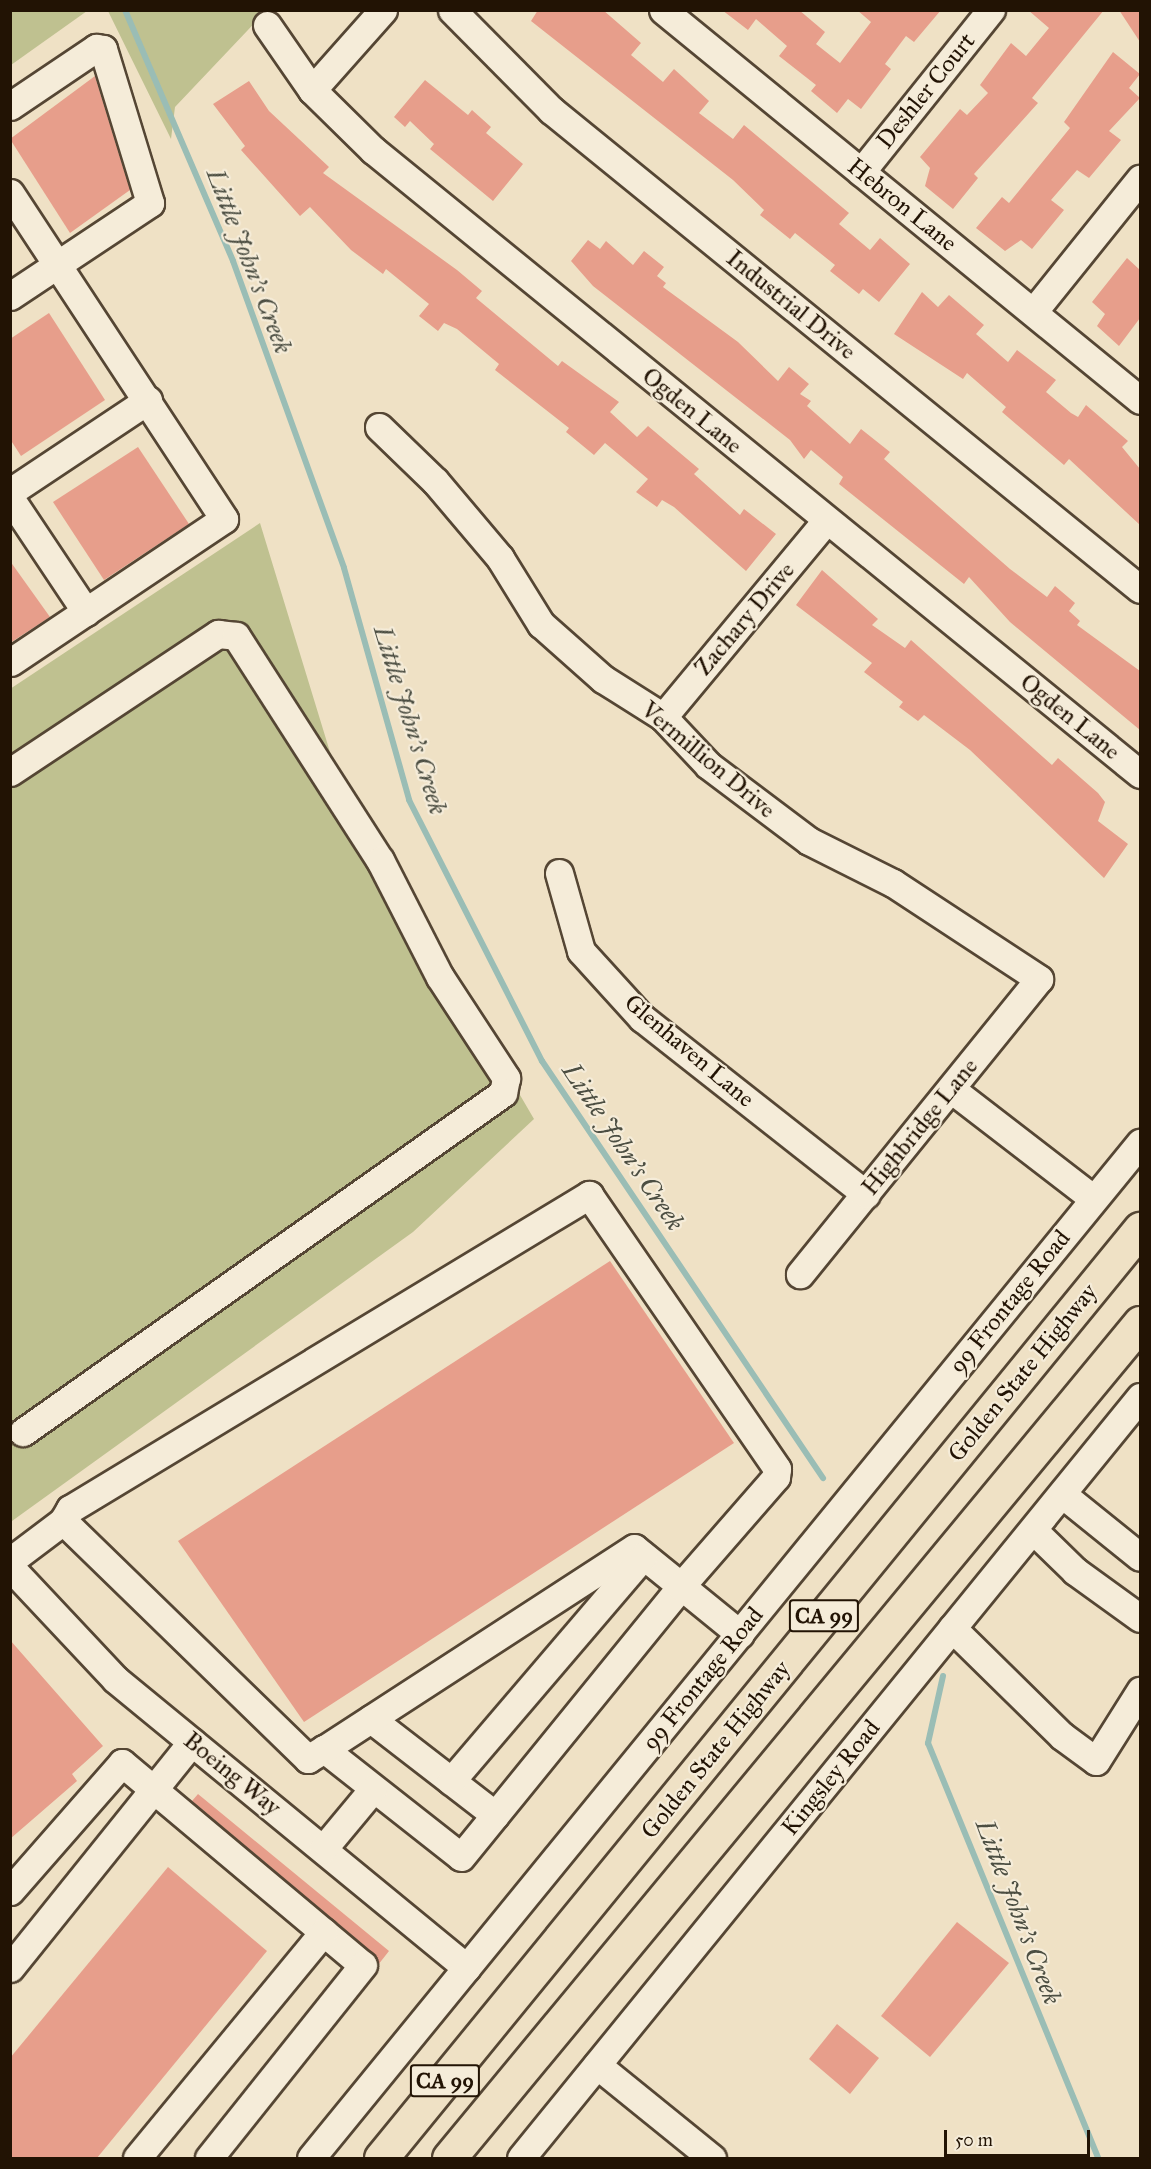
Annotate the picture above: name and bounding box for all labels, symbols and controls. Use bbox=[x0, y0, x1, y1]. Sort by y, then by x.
street label: Deshler Court bbox=[871, 27, 981, 155]
street label: Hebron Lane bbox=[842, 152, 962, 258]
water label: Little John's Creek bbox=[199, 164, 299, 358]
street label: Industrial Drive bbox=[720, 244, 862, 366]
street label: Ogden Lane bbox=[636, 362, 748, 460]
street label: Zachary Drive bbox=[689, 556, 801, 682]
water label: Little John's Creek bbox=[366, 622, 454, 818]
street label: Ogden Lane bbox=[1014, 668, 1126, 766]
street label: Vermillion Drive bbox=[635, 696, 781, 824]
street label: Glenhaven Lane bbox=[618, 988, 760, 1114]
street label: Highbridge Lane bbox=[856, 1053, 984, 1201]
water label: Little John's Creek bbox=[555, 1057, 691, 1237]
street label: 99 Frontage Road bbox=[943, 1224, 1077, 1380]
street label: Golden State Highway bbox=[942, 1278, 1104, 1468]
road number: CA 99 bbox=[788, 1597, 860, 1635]
street label: 99 Frontage Road bbox=[636, 1601, 770, 1757]
street label: Golden State Highway bbox=[635, 1655, 797, 1845]
street label: Kingsley Road bbox=[776, 1714, 886, 1842]
street label: Boeing Way bbox=[178, 1726, 286, 1822]
water label: Little John's Creek bbox=[968, 1815, 1068, 2009]
road number: CA 99 bbox=[409, 2062, 481, 2100]
scale bar bbox=[947, 2118, 1092, 2156]
text: 50 m bbox=[955, 2129, 993, 2151]

